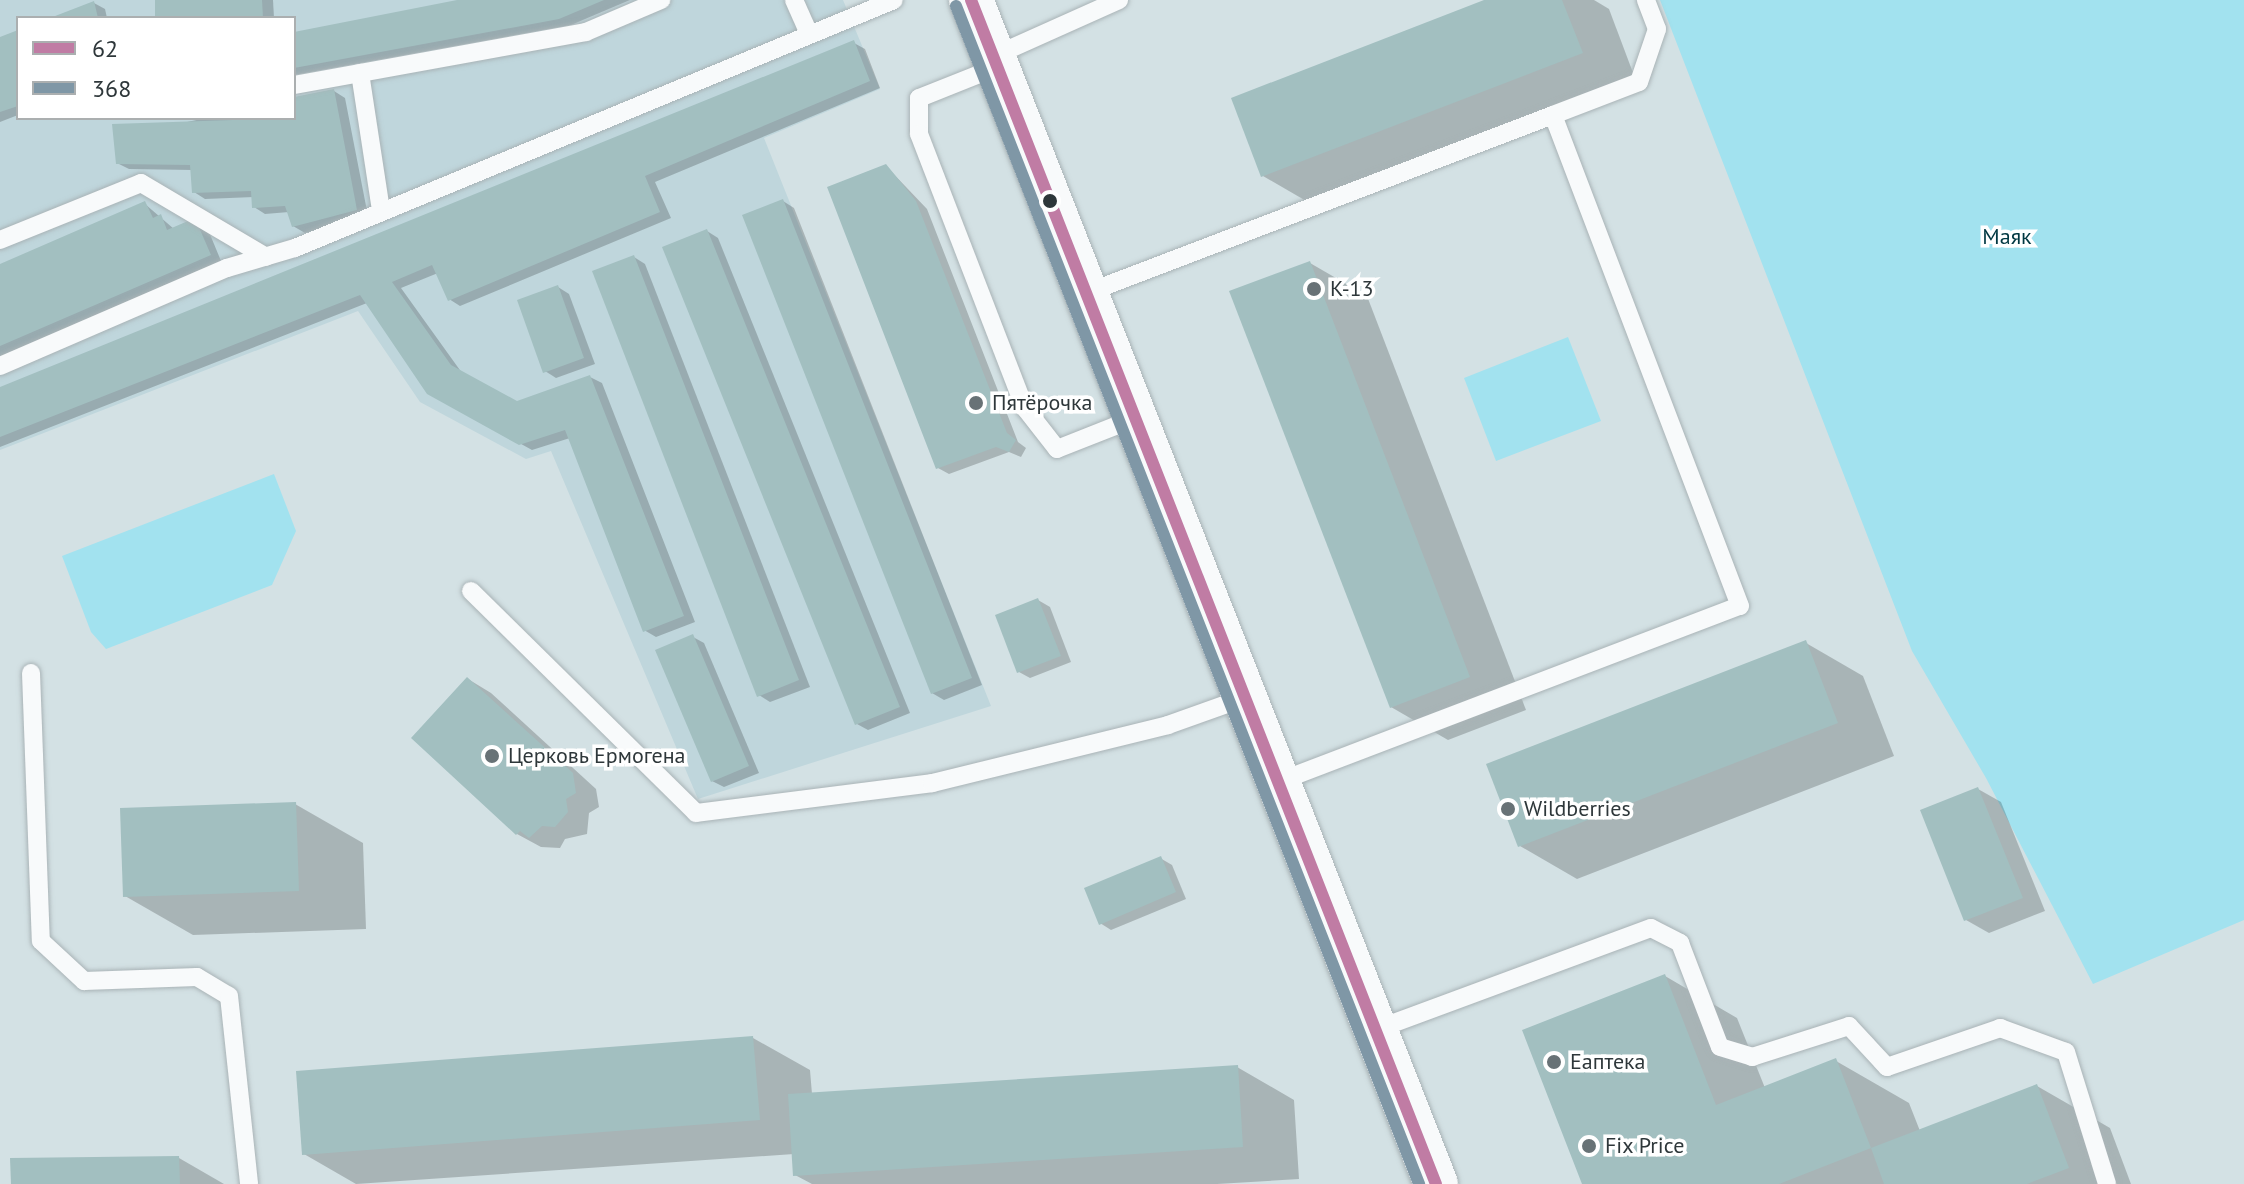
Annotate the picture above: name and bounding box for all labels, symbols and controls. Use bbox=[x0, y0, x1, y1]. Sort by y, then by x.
legend bbox=[16, 16, 296, 120]
text: 62 bbox=[92, 33, 118, 64]
text: 368 bbox=[92, 73, 131, 104]
unlabelled marker bbox=[1042, 193, 1058, 209]
park label: Маяк bbox=[1982, 224, 2032, 250]
place label: K-13 bbox=[1330, 276, 1374, 302]
marker: K-13 bbox=[1305, 280, 1323, 298]
place label: Пятёрочка bbox=[992, 390, 1092, 416]
marker: Пятёрочка bbox=[967, 394, 985, 412]
place label: Церковь Ермогена bbox=[508, 743, 686, 769]
marker: Церковь Ермогена bbox=[483, 747, 501, 765]
place label: Wildberries bbox=[1524, 796, 1631, 822]
marker: Wildberries bbox=[1499, 800, 1517, 818]
place label: Еаптека bbox=[1570, 1049, 1645, 1075]
marker: Еаптека bbox=[1545, 1053, 1563, 1071]
place label: Fix Price bbox=[1605, 1133, 1685, 1159]
marker: Fix Price bbox=[1580, 1137, 1598, 1155]

